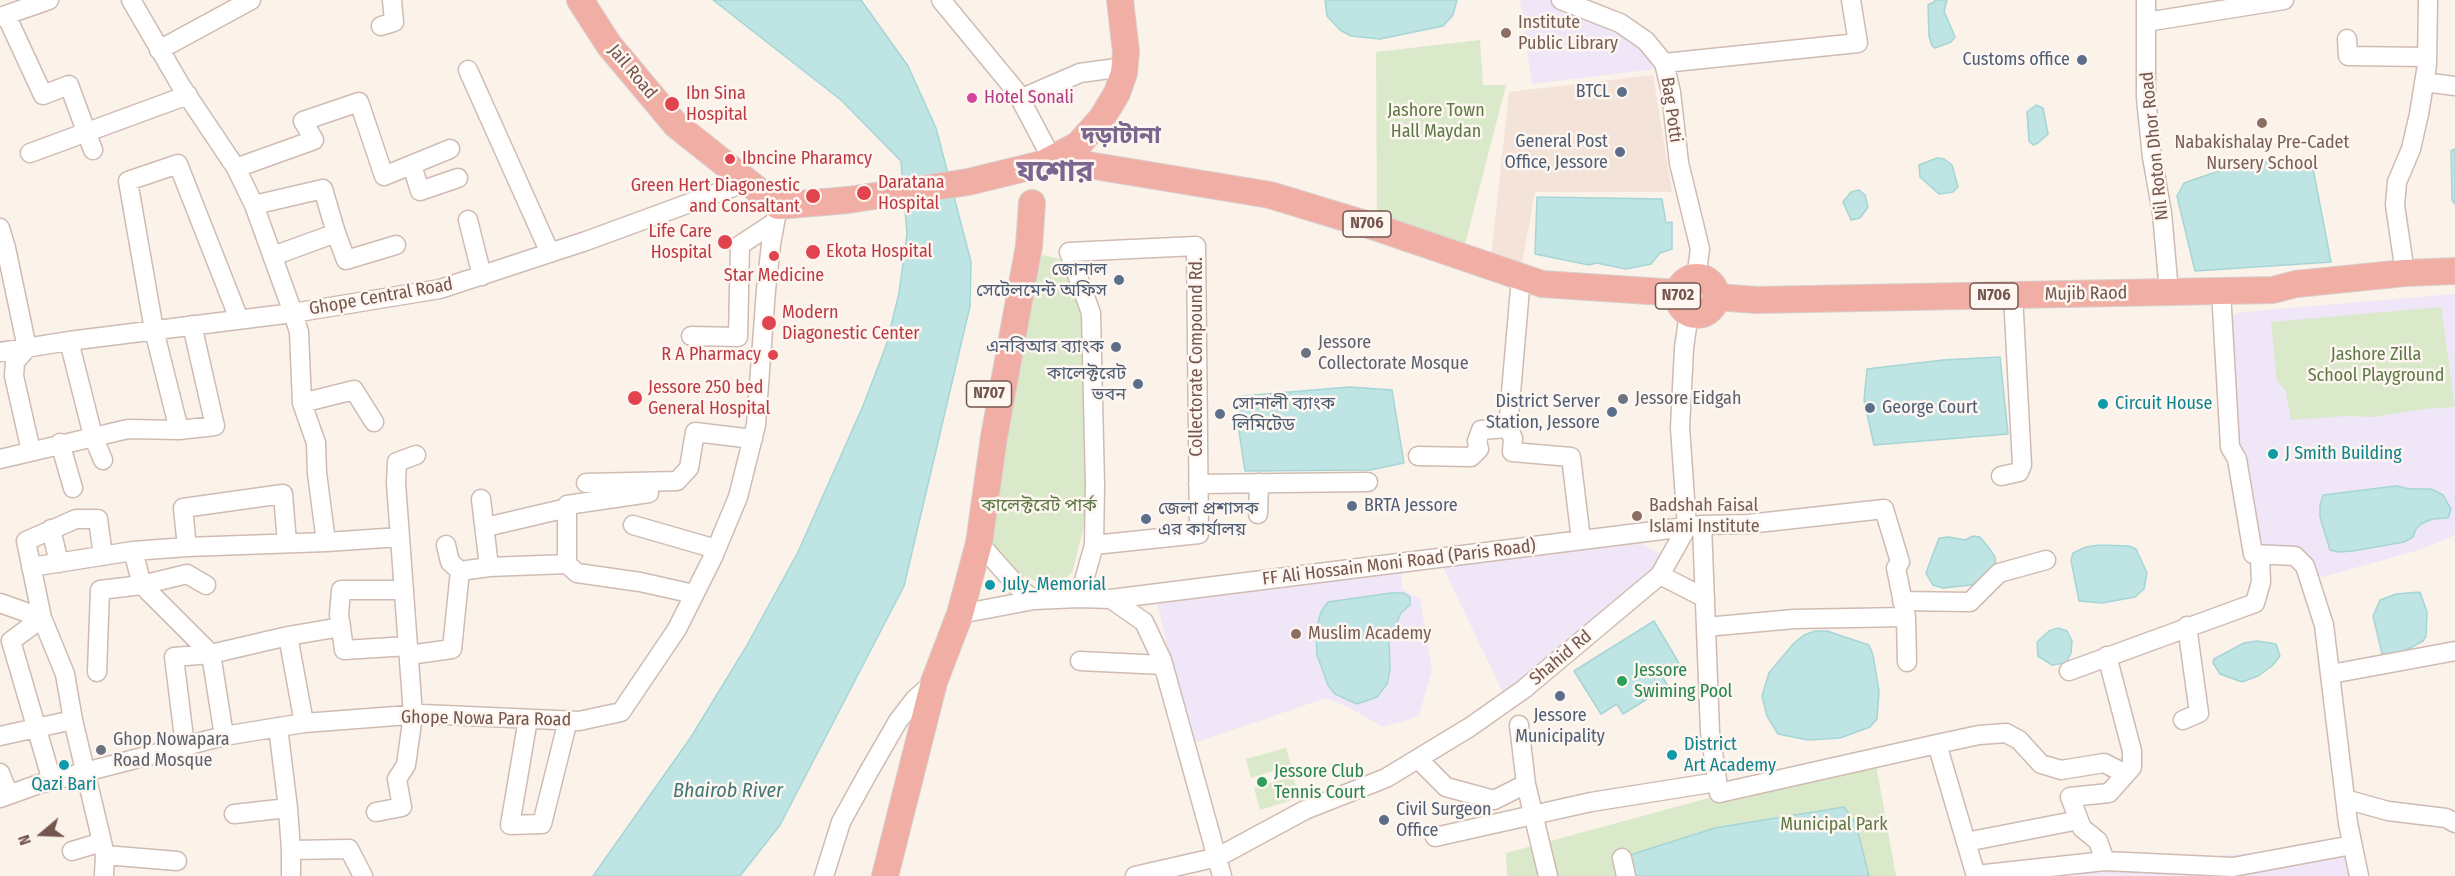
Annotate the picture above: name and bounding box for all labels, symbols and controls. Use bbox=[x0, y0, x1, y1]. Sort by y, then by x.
place label: Institute Public Library bbox=[1518, 12, 1618, 54]
marker: Institute Public Library bbox=[1499, 26, 1513, 40]
street label: Jail Road bbox=[603, 40, 661, 104]
place label: Customs office bbox=[1963, 49, 2070, 71]
marker: Customs office bbox=[2075, 53, 2089, 67]
street label: Nil Roton Dhor Road bbox=[2136, 71, 2174, 221]
street label: Bag Potti bbox=[1656, 76, 1686, 144]
place label: BTCL bbox=[1576, 81, 1610, 103]
place label: Ibn Sina Hospital bbox=[686, 83, 747, 125]
marker: BTCL bbox=[1615, 85, 1629, 99]
place label: Hotel Sonali bbox=[984, 87, 1074, 109]
marker: Hotel Sonali bbox=[965, 91, 979, 105]
marker: Ibn Sina Hospital bbox=[663, 95, 681, 113]
park label: Jashore Town Hall Maydan bbox=[1387, 100, 1485, 142]
marker: Nabakishalay Pre-Cadet Nursery School bbox=[2255, 116, 2269, 130]
district label: দড়াটানা bbox=[1081, 122, 1161, 150]
place label: General Post Office, Jessore bbox=[1505, 131, 1608, 174]
place label: Nabakishalay Pre-Cadet Nursery School bbox=[2175, 132, 2349, 174]
marker: General Post Office, Jessore bbox=[1613, 145, 1627, 159]
place label: Ibncine Pharamcy bbox=[742, 148, 872, 170]
marker: Ibncine Pharamcy bbox=[723, 152, 737, 166]
district label: যশোর bbox=[1017, 155, 1093, 191]
place label: Daratana Hospital bbox=[878, 172, 945, 214]
place label: Green Hert Diagonestic and Consaltant bbox=[631, 175, 800, 218]
marker: Daratana Hospital bbox=[855, 184, 873, 202]
marker: Green Hert Diagonestic and Consaltant bbox=[804, 187, 822, 205]
road number: N706 bbox=[1343, 211, 1391, 237]
place label: Life Care Hospital bbox=[649, 221, 712, 264]
marker: Life Care Hospital bbox=[716, 233, 734, 251]
place label: Ekota Hospital bbox=[826, 241, 932, 263]
marker: Ekota Hospital bbox=[804, 243, 822, 261]
marker: Star Medicine bbox=[767, 249, 781, 263]
street label: Collectorate Compound Rd. bbox=[1186, 257, 1208, 457]
place label: জোনাল সেটেলমেন্ট অফিস bbox=[976, 259, 1107, 302]
place label: Star Medicine bbox=[724, 265, 824, 287]
marker: জোনাল সেটেলমেন্ট অফিস bbox=[1112, 273, 1126, 287]
street label: Ghope Central Road bbox=[307, 274, 455, 320]
street label: Mujib Raod bbox=[2044, 282, 2128, 306]
road number: N702 bbox=[1656, 283, 1700, 309]
road number: N706 bbox=[1970, 283, 2018, 309]
place label: Modern Diagonestic Center bbox=[782, 302, 920, 344]
marker: Modern Diagonestic Center bbox=[760, 314, 778, 332]
place label: Jessore Collectorate Mosque bbox=[1318, 332, 1469, 374]
place label: এনবিআর ব্যাংক bbox=[986, 336, 1104, 358]
marker: এনবিআর ব্যাংক bbox=[1109, 340, 1123, 354]
place label: R A Pharmacy bbox=[661, 344, 761, 366]
park label: Jashore Zilla School Playground bbox=[2308, 344, 2444, 386]
marker: Jessore Collectorate Mosque bbox=[1299, 346, 1313, 360]
marker: R A Pharmacy bbox=[766, 348, 780, 362]
place label: কালেক্টরেট ভবন bbox=[1047, 363, 1126, 406]
place label: Jessore 250 bed General Hospital bbox=[648, 377, 770, 420]
marker: কালেক্টরেট ভবন bbox=[1131, 377, 1145, 391]
road number: N707 bbox=[966, 381, 1012, 407]
place label: Jessore Eidgah bbox=[1635, 388, 1741, 410]
marker: Jessore 250 bed General Hospital bbox=[626, 389, 644, 407]
place label: District Server Station, Jessore bbox=[1486, 391, 1600, 434]
marker: Jessore Eidgah bbox=[1616, 392, 1630, 406]
place label: সোনালী ব্যাংক লিমিটেড bbox=[1232, 393, 1335, 436]
place label: Circuit House bbox=[2115, 393, 2212, 415]
place label: George Court bbox=[1882, 397, 1978, 419]
marker: Circuit House bbox=[2096, 397, 2110, 411]
marker: George Court bbox=[1863, 401, 1877, 415]
marker: District Server Station, Jessore bbox=[1605, 405, 1619, 419]
marker: সোনালী ব্যাংক লিমিটেড bbox=[1213, 407, 1227, 421]
place label: J Smith Building bbox=[2285, 443, 2402, 465]
marker: J Smith Building bbox=[2266, 447, 2280, 461]
park label: কালেক্টরেট পার্ক bbox=[981, 495, 1097, 517]
place label: BRTA Jessore bbox=[1364, 495, 1458, 517]
place label: Badshah Faisal Islami Institute bbox=[1649, 495, 1760, 538]
place label: জেলা প্রশাসক এর কার্যালয় bbox=[1158, 498, 1259, 540]
marker: BRTA Jessore bbox=[1345, 499, 1359, 513]
marker: Badshah Faisal Islami Institute bbox=[1630, 509, 1644, 523]
marker: জেলা প্রশাসক এর কার্যালয় bbox=[1139, 512, 1153, 526]
street label: FF Ali Hossain Moni Road (Paris Road) bbox=[1261, 535, 1537, 591]
place label: July_Memorial bbox=[1002, 574, 1106, 596]
marker: July_Memorial bbox=[983, 578, 997, 592]
place label: Muslim Academy bbox=[1308, 623, 1431, 645]
street label: Shahid Rd bbox=[1526, 626, 1596, 690]
marker: Muslim Academy bbox=[1289, 627, 1303, 641]
place label: Jessore Swiming Pool bbox=[1634, 660, 1732, 702]
marker: Jessore Swiming Pool bbox=[1615, 674, 1629, 688]
marker: Jessore Municipality bbox=[1553, 689, 1567, 703]
place label: Jessore Municipality bbox=[1515, 705, 1605, 748]
street label: Ghope Nowa Para Road bbox=[401, 707, 571, 731]
place label: Ghop Nowapara Road Mosque bbox=[113, 729, 230, 771]
place label: District Art Academy bbox=[1684, 734, 1776, 777]
marker: Ghop Nowapara Road Mosque bbox=[94, 743, 108, 757]
marker: District Art Academy bbox=[1665, 748, 1679, 762]
marker: Qazi Bari bbox=[57, 758, 71, 772]
place label: Jessore Club Tennis Court bbox=[1274, 761, 1365, 804]
place label: Qazi Bari bbox=[31, 774, 97, 796]
marker: Jessore Club Tennis Court bbox=[1255, 775, 1269, 789]
water label: Bhairob River bbox=[673, 779, 783, 803]
place label: Civil Surgeon Office bbox=[1396, 799, 1492, 842]
north arrow bbox=[12, 804, 72, 864]
marker: Civil Surgeon Office bbox=[1377, 813, 1391, 827]
park label: Municipal Park bbox=[1780, 814, 1888, 836]
text: N bbox=[14, 832, 35, 848]

